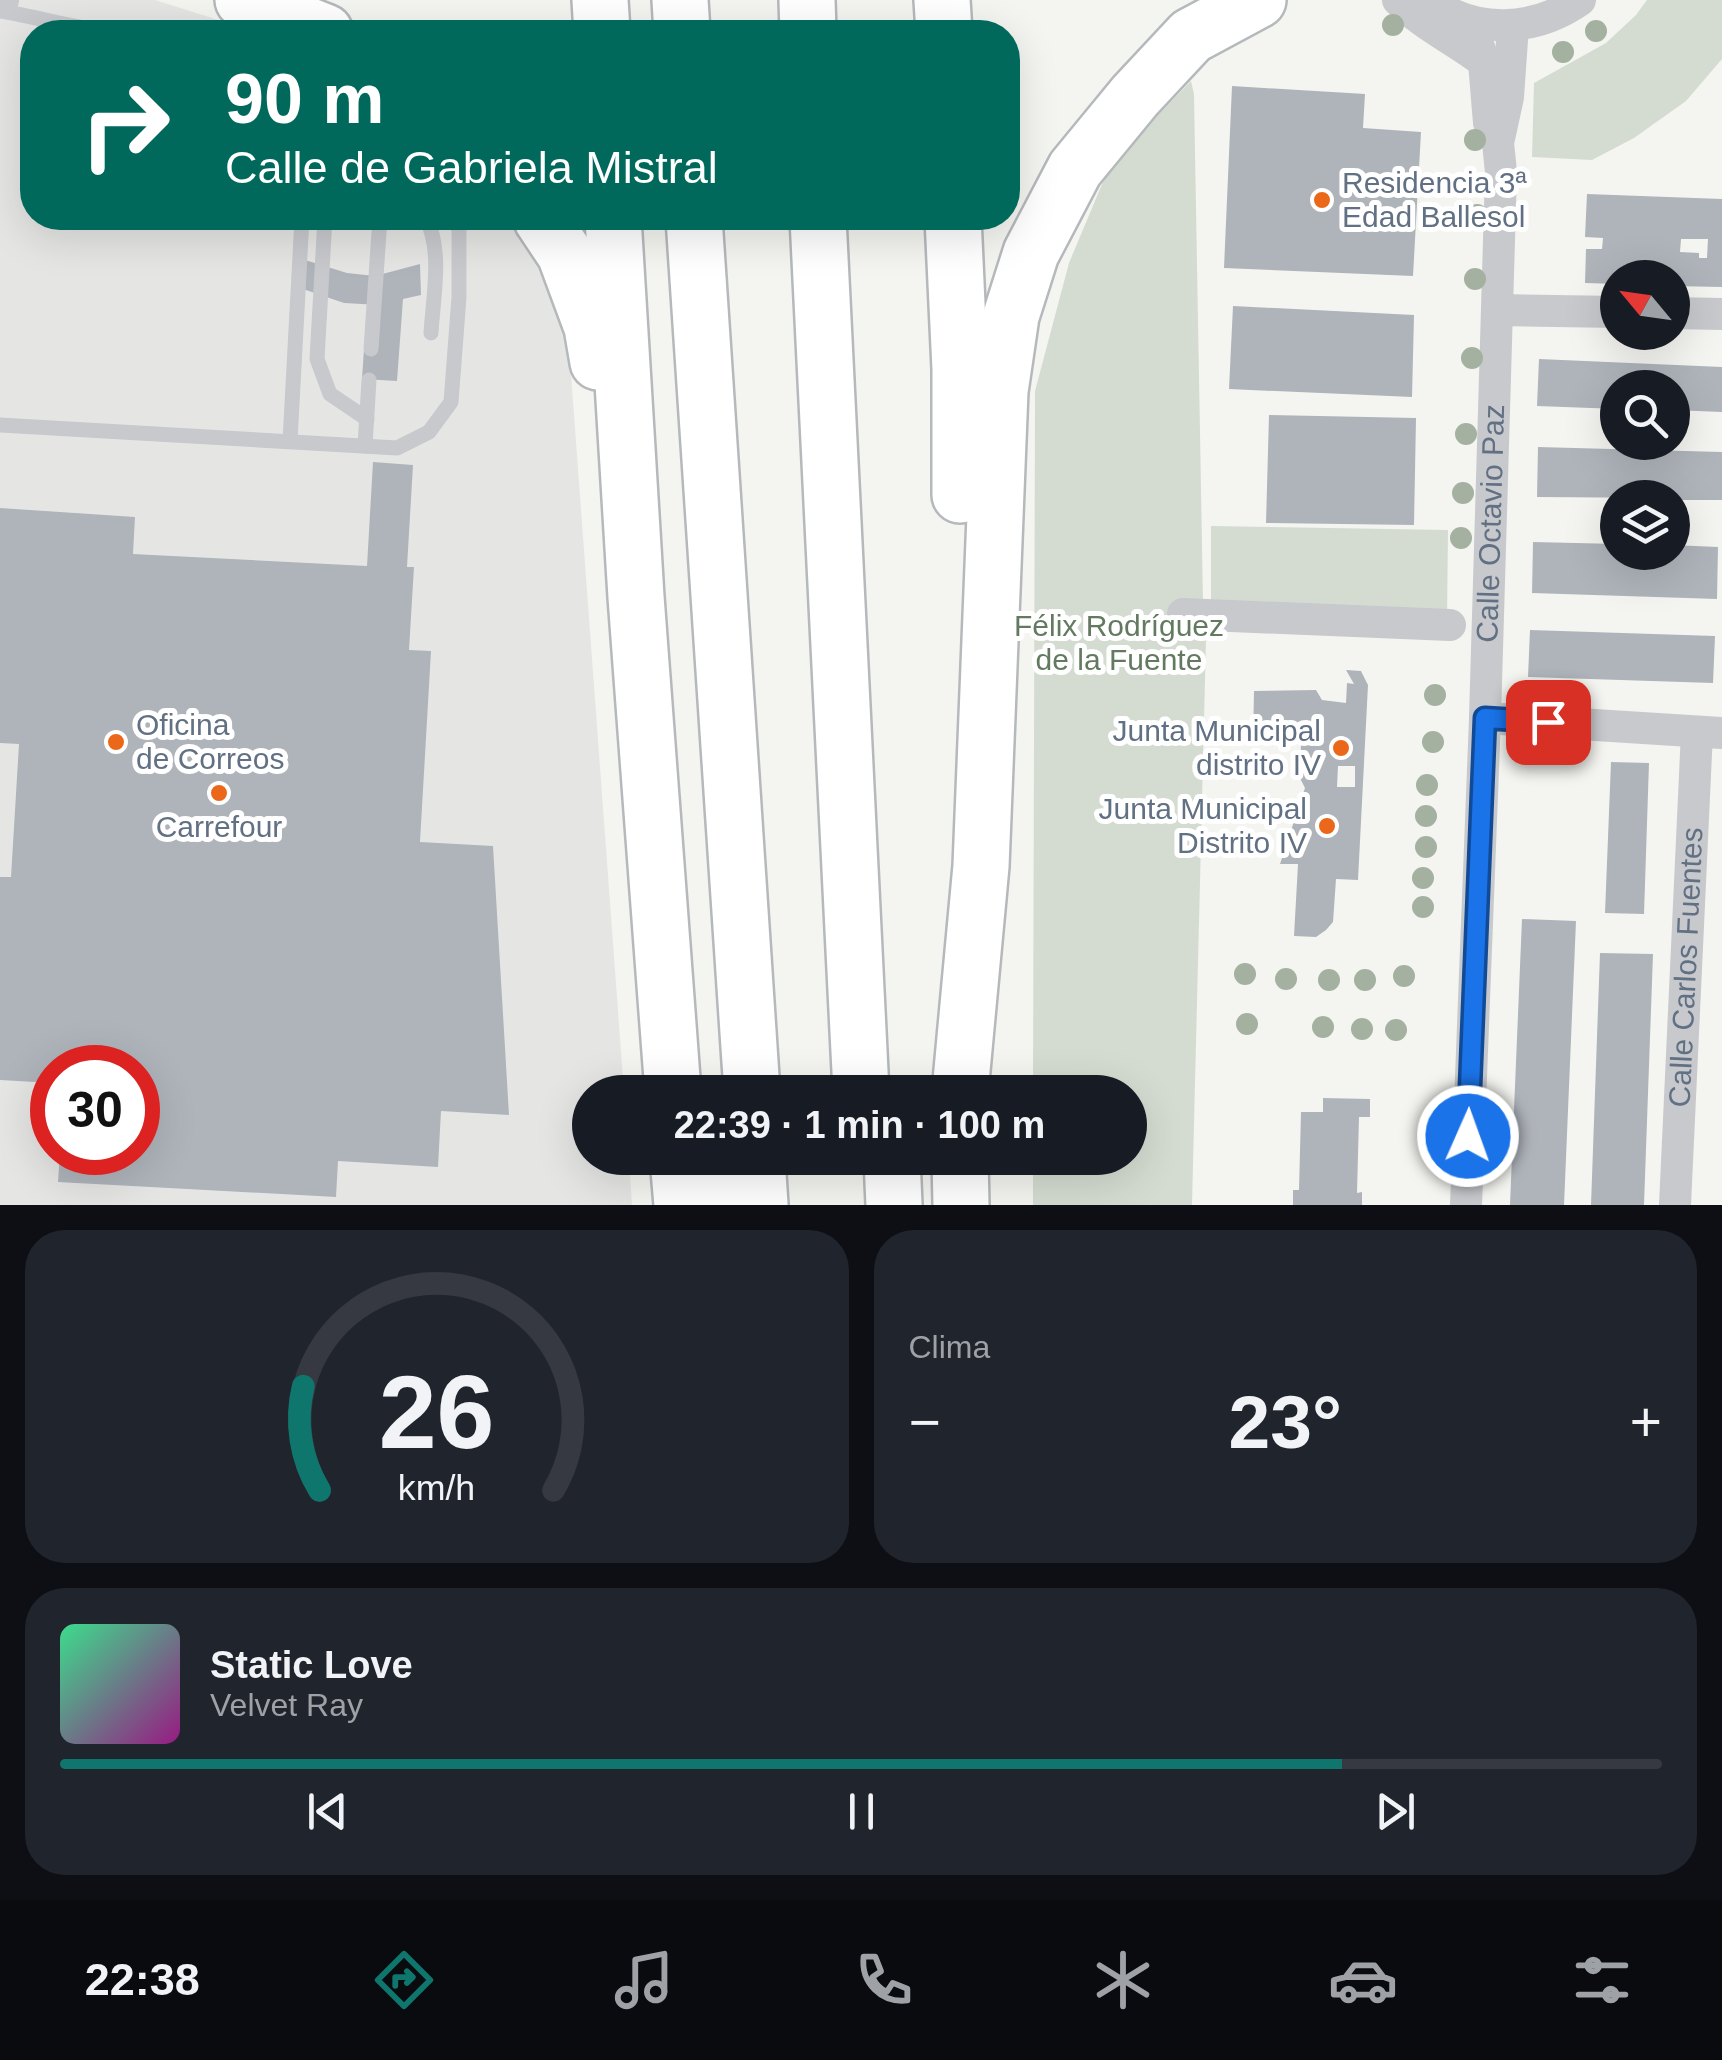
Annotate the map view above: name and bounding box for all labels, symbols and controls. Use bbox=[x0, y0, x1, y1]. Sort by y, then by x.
icon: right bbox=[60, 60, 190, 190]
text: 90 m bbox=[225, 60, 385, 138]
text: Calle de Gabriela Mistral bbox=[225, 142, 718, 193]
place label: Residencia 3ª Edad Ballesol bbox=[1342, 166, 1527, 233]
marker: Residencia 3ª Edad Ballesol bbox=[1311, 189, 1333, 211]
north arrow bbox=[1600, 260, 1690, 350]
map controls bbox=[1600, 260, 1690, 570]
button: search bbox=[1600, 370, 1690, 460]
street label: Calle Octavio Paz bbox=[1470, 404, 1510, 643]
button: layers bbox=[1600, 480, 1690, 570]
park label: Félix Rodríguez de la Fuente bbox=[1014, 609, 1224, 676]
pin bbox=[1506, 680, 1591, 765]
icon: arrive bbox=[1521, 695, 1576, 750]
place label: Oficina de Correos bbox=[136, 708, 284, 775]
place label: Junta Municipal distrito IV bbox=[1113, 714, 1321, 781]
marker: Oficina de Correos bbox=[105, 731, 127, 753]
marker: Junta Municipal distrito IV bbox=[1330, 737, 1352, 759]
marker: Carrefour bbox=[208, 782, 230, 804]
place label: Junta Municipal Distrito IV bbox=[1099, 792, 1307, 859]
place label: Carrefour bbox=[156, 810, 282, 843]
marker: Junta Municipal Distrito IV bbox=[1316, 815, 1338, 837]
street label: Calle Carlos Fuentes bbox=[1663, 827, 1709, 1108]
speed limit sign: 30 bbox=[30, 1045, 160, 1175]
position arrow bbox=[1416, 1084, 1520, 1188]
text: 22:39 · 1 min · 100 m bbox=[674, 1104, 1045, 1146]
text: Clima bbox=[909, 1329, 990, 1365]
text: 26 bbox=[379, 1354, 495, 1470]
text: 23° bbox=[1229, 1380, 1342, 1464]
text: − bbox=[909, 1391, 941, 1453]
text: + bbox=[1630, 1391, 1662, 1453]
text: km/h bbox=[398, 1468, 475, 1508]
text: Static Love bbox=[210, 1644, 413, 1686]
text: Velvet Ray bbox=[210, 1687, 363, 1723]
icon: previous bbox=[300, 1784, 355, 1839]
icon: pause bbox=[834, 1784, 889, 1839]
icon: next bbox=[1368, 1784, 1423, 1839]
icon: directions bbox=[369, 1945, 439, 2015]
icon: music bbox=[609, 1945, 679, 2015]
icon: phone bbox=[849, 1945, 919, 2015]
icon: climate bbox=[1088, 1945, 1158, 2015]
icon: car bbox=[1328, 1945, 1398, 2015]
icon: filters bbox=[1567, 1945, 1637, 2015]
text: 22:38 bbox=[85, 1954, 200, 2005]

